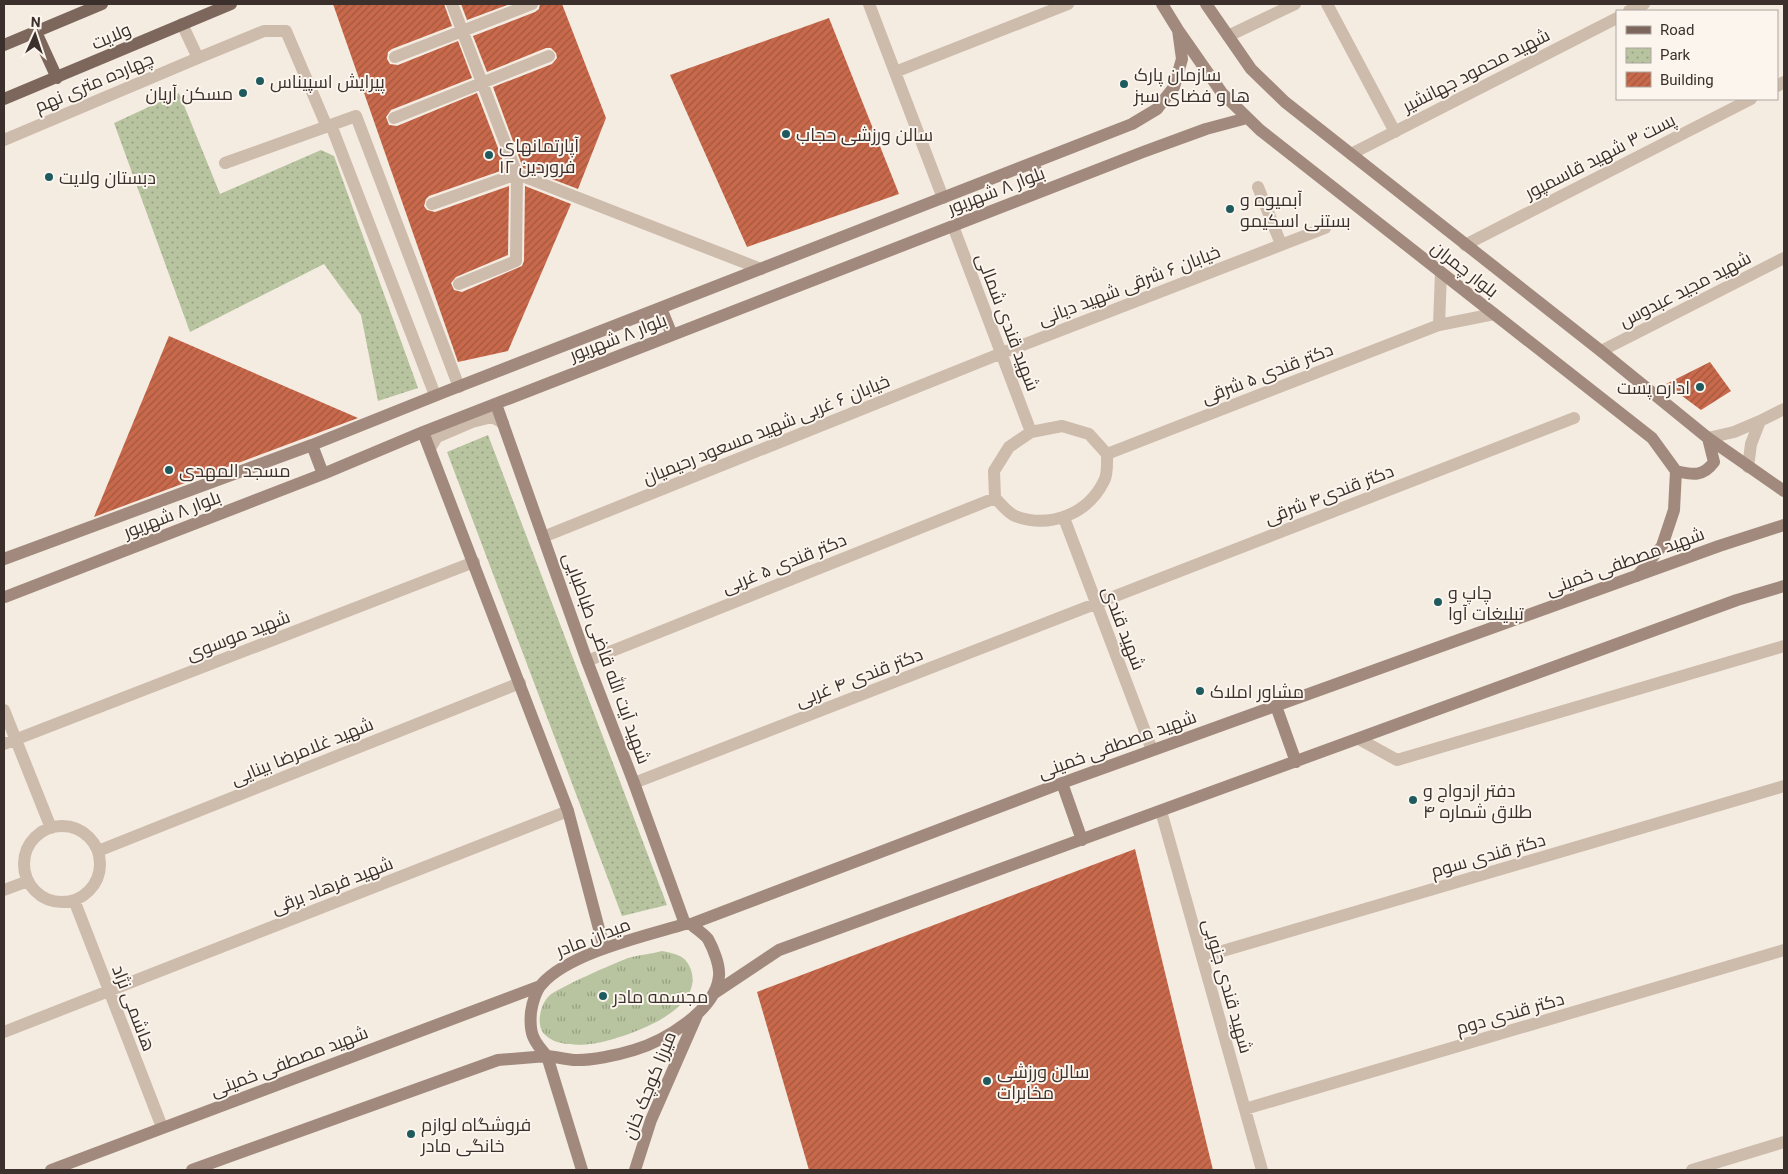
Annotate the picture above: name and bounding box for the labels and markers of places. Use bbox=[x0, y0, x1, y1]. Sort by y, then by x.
place label: سازمان پارک ها و فضای سبز bbox=[1133, 64, 1250, 107]
place label: پیرایش اسپیناس bbox=[270, 71, 385, 94]
marker: پیرایش اسپیناس bbox=[254, 75, 266, 87]
marker: سازمان پارک ها و فضای سبز bbox=[1118, 78, 1130, 90]
place label: مسکن آریان bbox=[145, 83, 233, 105]
marker: مسکن آریان bbox=[237, 87, 249, 99]
place label: سالن ورزشی حجاب bbox=[796, 124, 933, 146]
marker: سالن ورزشی حجاب bbox=[780, 128, 792, 140]
place label: آپارتمانهای ۱۲ فروردین bbox=[499, 135, 579, 178]
marker: آپارتمانهای ۱۲ فروردین bbox=[483, 149, 495, 161]
place label: دبستان ولایت bbox=[59, 167, 156, 189]
marker: دبستان ولایت bbox=[43, 171, 55, 183]
place label: آبمیوه و بستنی اسکیمو bbox=[1240, 189, 1351, 232]
marker: آبمیوه و بستنی اسکیمو bbox=[1224, 203, 1236, 215]
place label: اداره پست bbox=[1617, 377, 1690, 400]
marker: اداره پست bbox=[1694, 381, 1706, 393]
place label: مسجد المهدی bbox=[179, 460, 291, 482]
marker: مسجد المهدی bbox=[163, 464, 175, 476]
place label: چاپ و تبلیغات آوا bbox=[1448, 582, 1524, 625]
marker: چاپ و تبلیغات آوا bbox=[1432, 596, 1444, 608]
place label: مشاور املاک bbox=[1210, 681, 1304, 703]
marker: مشاور املاک bbox=[1194, 685, 1206, 697]
place label: دفتر ازدواج و طلاق شماره ۴ bbox=[1423, 780, 1532, 824]
marker: دفتر ازدواج و طلاق شماره ۴ bbox=[1407, 794, 1419, 806]
place label: مجسمه مادر bbox=[612, 986, 708, 1008]
marker: مجسمه مادر bbox=[597, 990, 609, 1002]
place label: سالن ورزشی مخابرات bbox=[997, 1061, 1089, 1104]
marker: سالن ورزشی مخابرات bbox=[981, 1075, 993, 1087]
place label: فروشگاه لوازم خانگی مادر bbox=[420, 1114, 531, 1157]
marker: فروشگاه لوازم خانگی مادر bbox=[405, 1128, 417, 1140]

